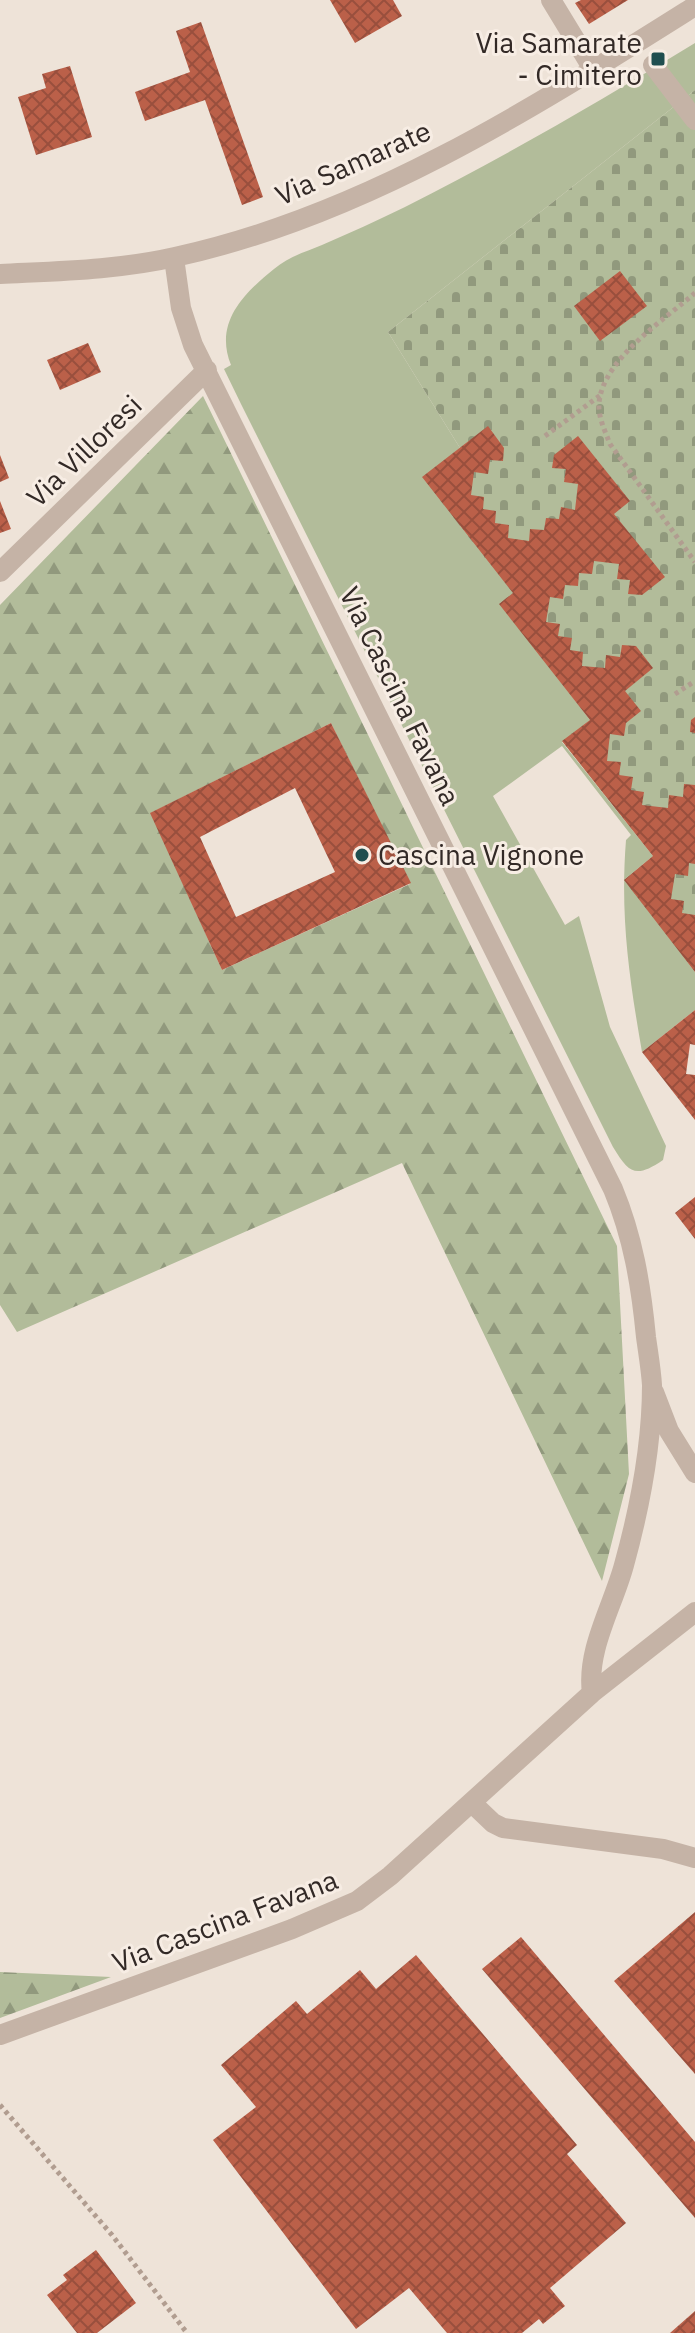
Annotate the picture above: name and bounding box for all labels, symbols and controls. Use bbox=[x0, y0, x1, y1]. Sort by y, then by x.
place label: Via Samarate - Cimitero bbox=[476, 24, 642, 93]
marker: Via Samarate - Cimitero bbox=[649, 50, 667, 68]
street label: Via Samarate bbox=[269, 112, 436, 213]
street label: Via Villoresi bbox=[18, 386, 149, 515]
street label: Via Cascina Favana bbox=[331, 580, 469, 811]
place label: Cascina Vignone bbox=[378, 836, 584, 873]
marker: Cascina Vignone bbox=[353, 846, 371, 864]
street label: Via Cascina Favana bbox=[107, 1860, 343, 1981]

